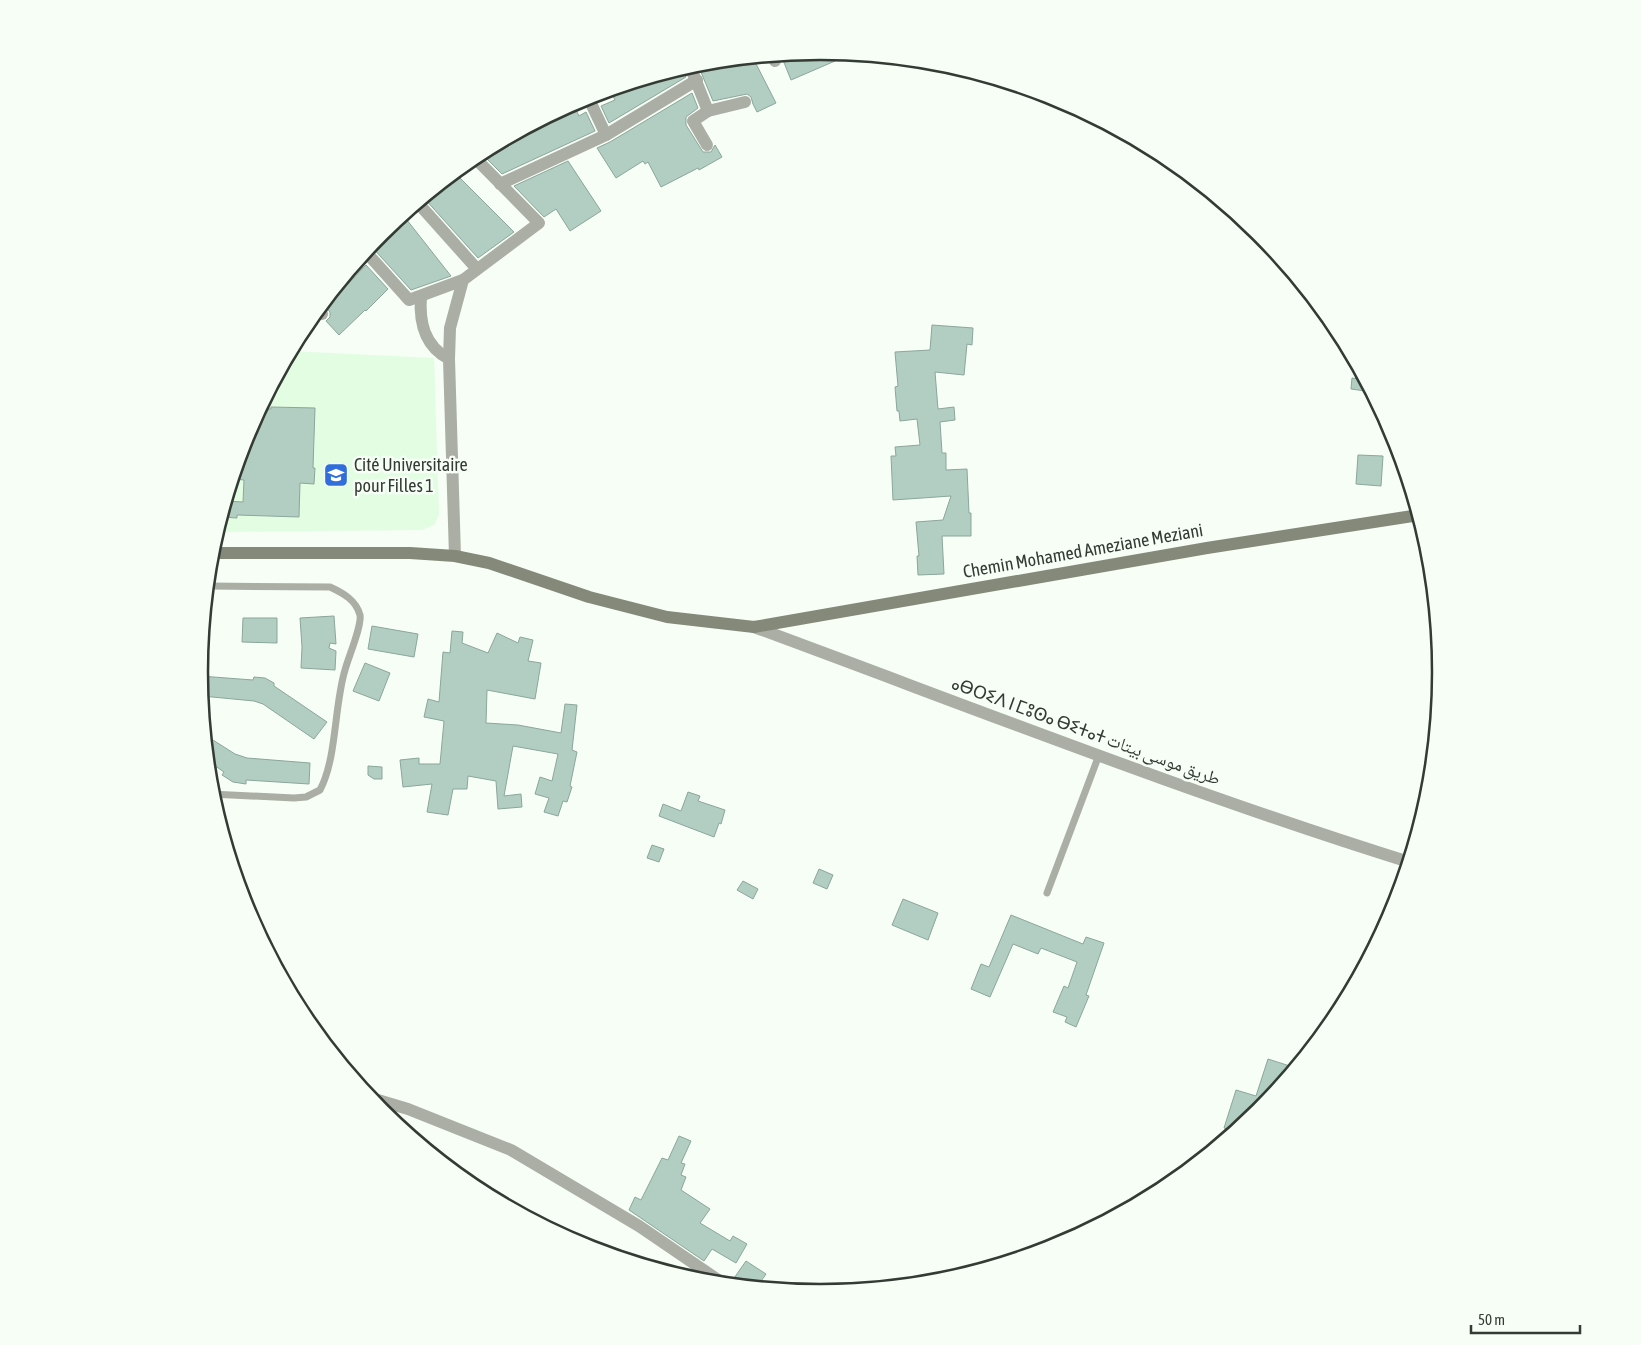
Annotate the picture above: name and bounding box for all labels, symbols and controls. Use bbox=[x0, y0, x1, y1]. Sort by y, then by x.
place label: Cité Universitaire pour Filles 1 bbox=[354, 454, 468, 496]
school or university icon: Cité Universitaire pour Filles 1 bbox=[323, 462, 349, 488]
street label: Chemin Mohamed Ameziane Meziani bbox=[961, 519, 1205, 582]
street label: ⴰⴱⵔⵉⴷ ⵏ ⵎⵓⵙⴰ ⴱⵉⵜⴰⵜ طريق موسى بيتات bbox=[949, 672, 1223, 790]
scale bar bbox=[1471, 1302, 1580, 1334]
text: 50 m bbox=[1478, 1311, 1505, 1328]

